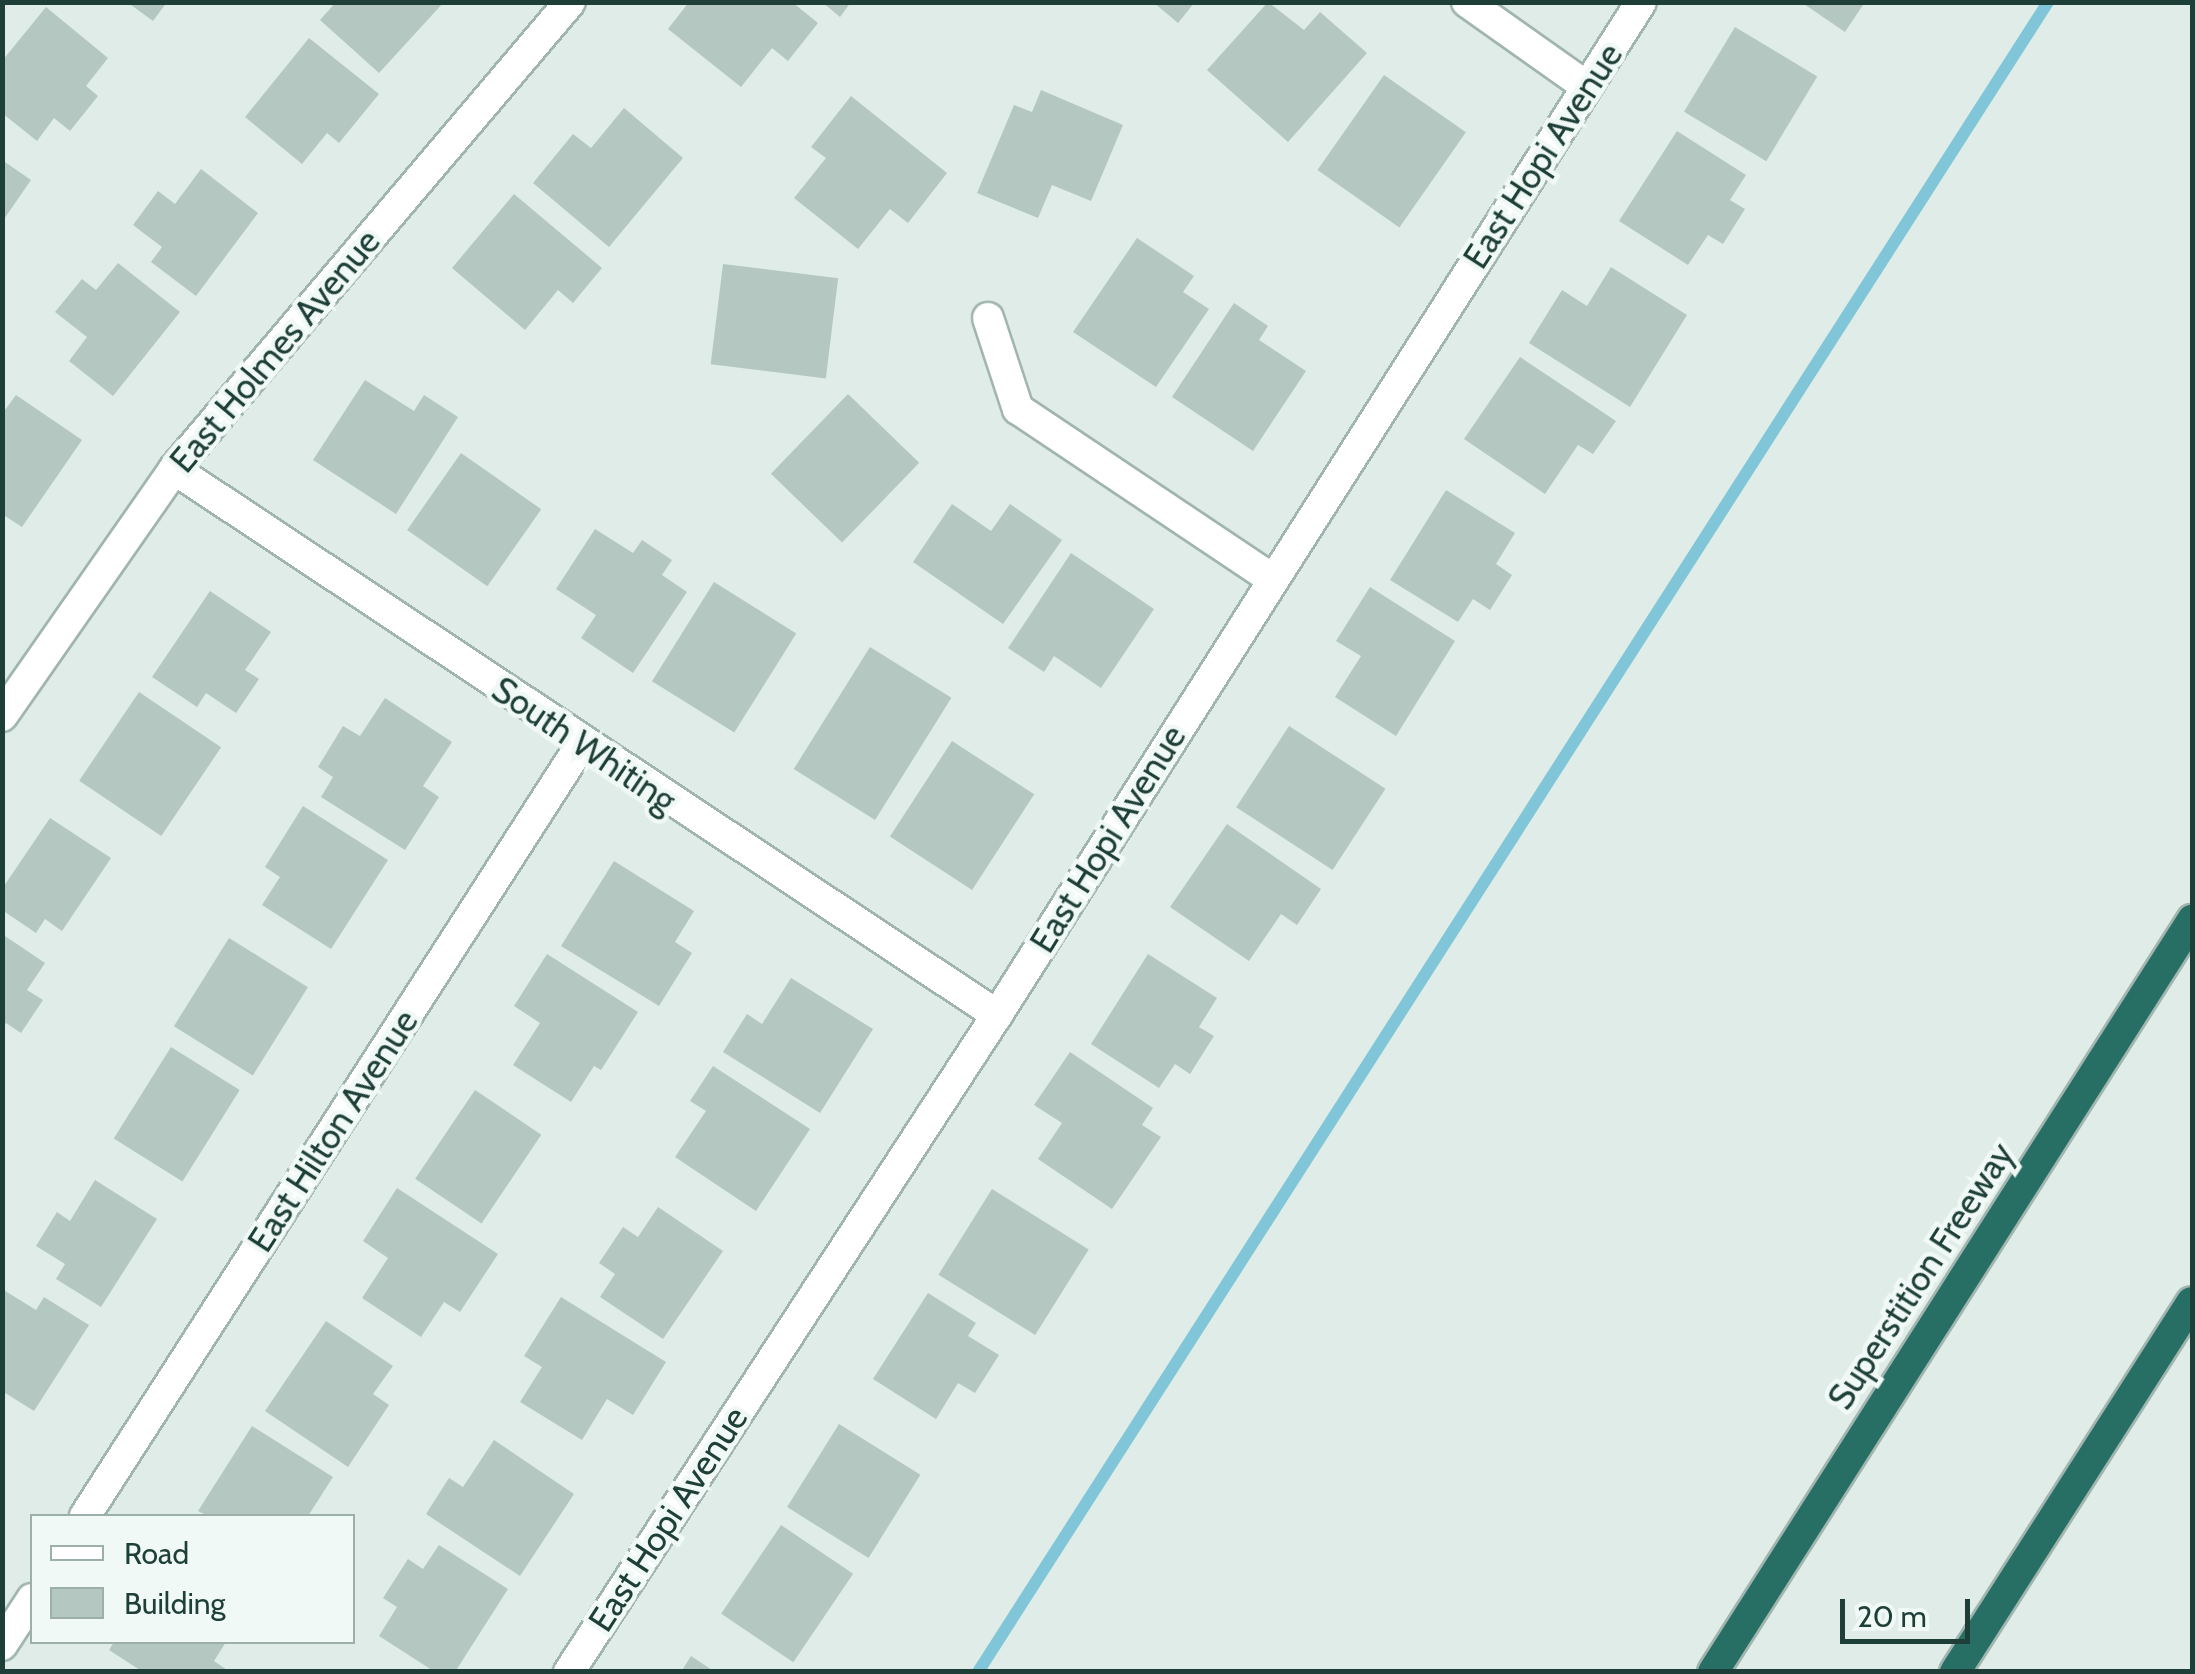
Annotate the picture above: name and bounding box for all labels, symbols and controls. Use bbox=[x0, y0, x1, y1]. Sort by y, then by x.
street label: East Hopi Avenue bbox=[1455, 36, 1631, 276]
street label: East Holmes Avenue bbox=[161, 221, 389, 481]
street label: South Whiting bbox=[484, 668, 684, 822]
street label: East Hopi Avenue bbox=[1021, 718, 1195, 960]
street label: East Hilton Avenue bbox=[239, 1002, 427, 1260]
street label: Superstition Freeway bbox=[1819, 1135, 2023, 1417]
street label: East Hopi Avenue bbox=[580, 1399, 756, 1639]
legend bbox=[30, 1514, 355, 1644]
text: Road bbox=[124, 1535, 189, 1572]
scale bar bbox=[1845, 1579, 1975, 1641]
text: Building bbox=[124, 1585, 226, 1622]
text: 20 m bbox=[1857, 1598, 1927, 1635]

